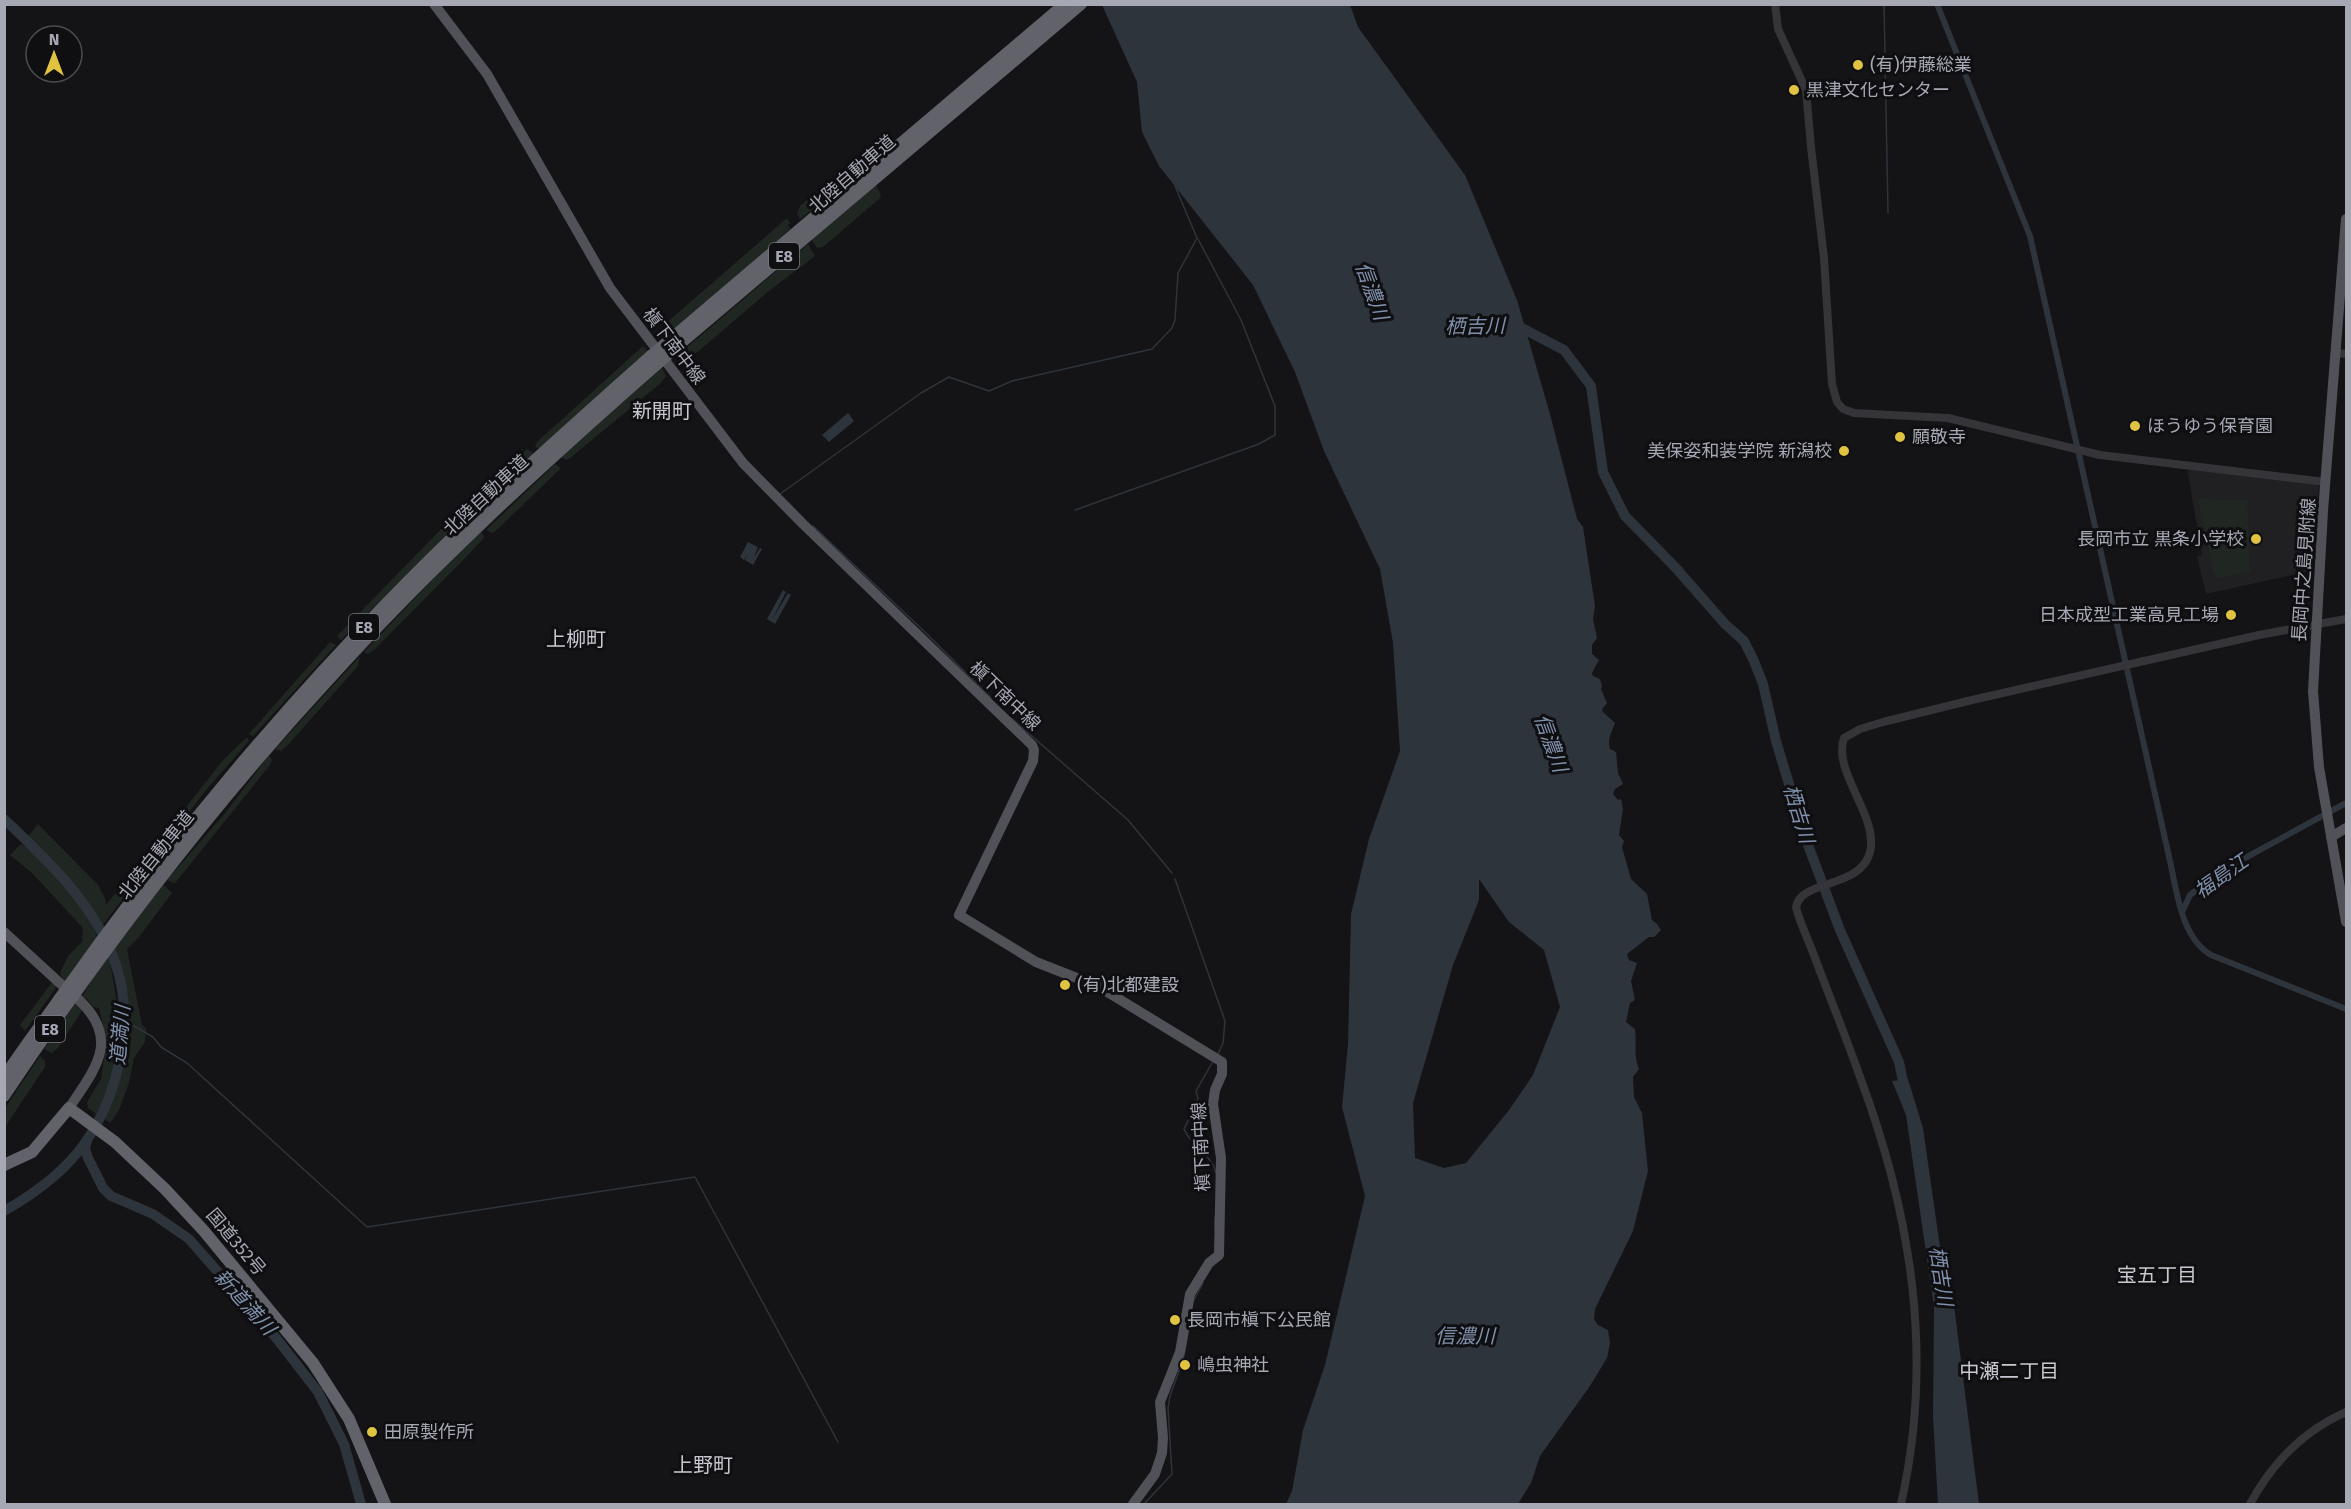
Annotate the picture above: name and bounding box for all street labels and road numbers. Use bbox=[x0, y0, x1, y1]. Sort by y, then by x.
street label: 北陸自動車道 bbox=[804, 130, 900, 218]
road number: E8 bbox=[769, 243, 799, 269]
street label: 槇下南中線 bbox=[638, 303, 710, 389]
street label: 北陸自動車道 bbox=[439, 450, 533, 540]
street label: 長岡中之島見附線 bbox=[2288, 497, 2320, 643]
road number: E8 bbox=[349, 614, 379, 640]
street label: 槇下南中線 bbox=[965, 657, 1045, 735]
street label: 北陸自動車道 bbox=[113, 806, 199, 904]
road number: E8 bbox=[35, 1016, 65, 1042]
street label: 槇下南中線 bbox=[1188, 1101, 1214, 1193]
street label: 国道352号 bbox=[202, 1204, 270, 1280]

